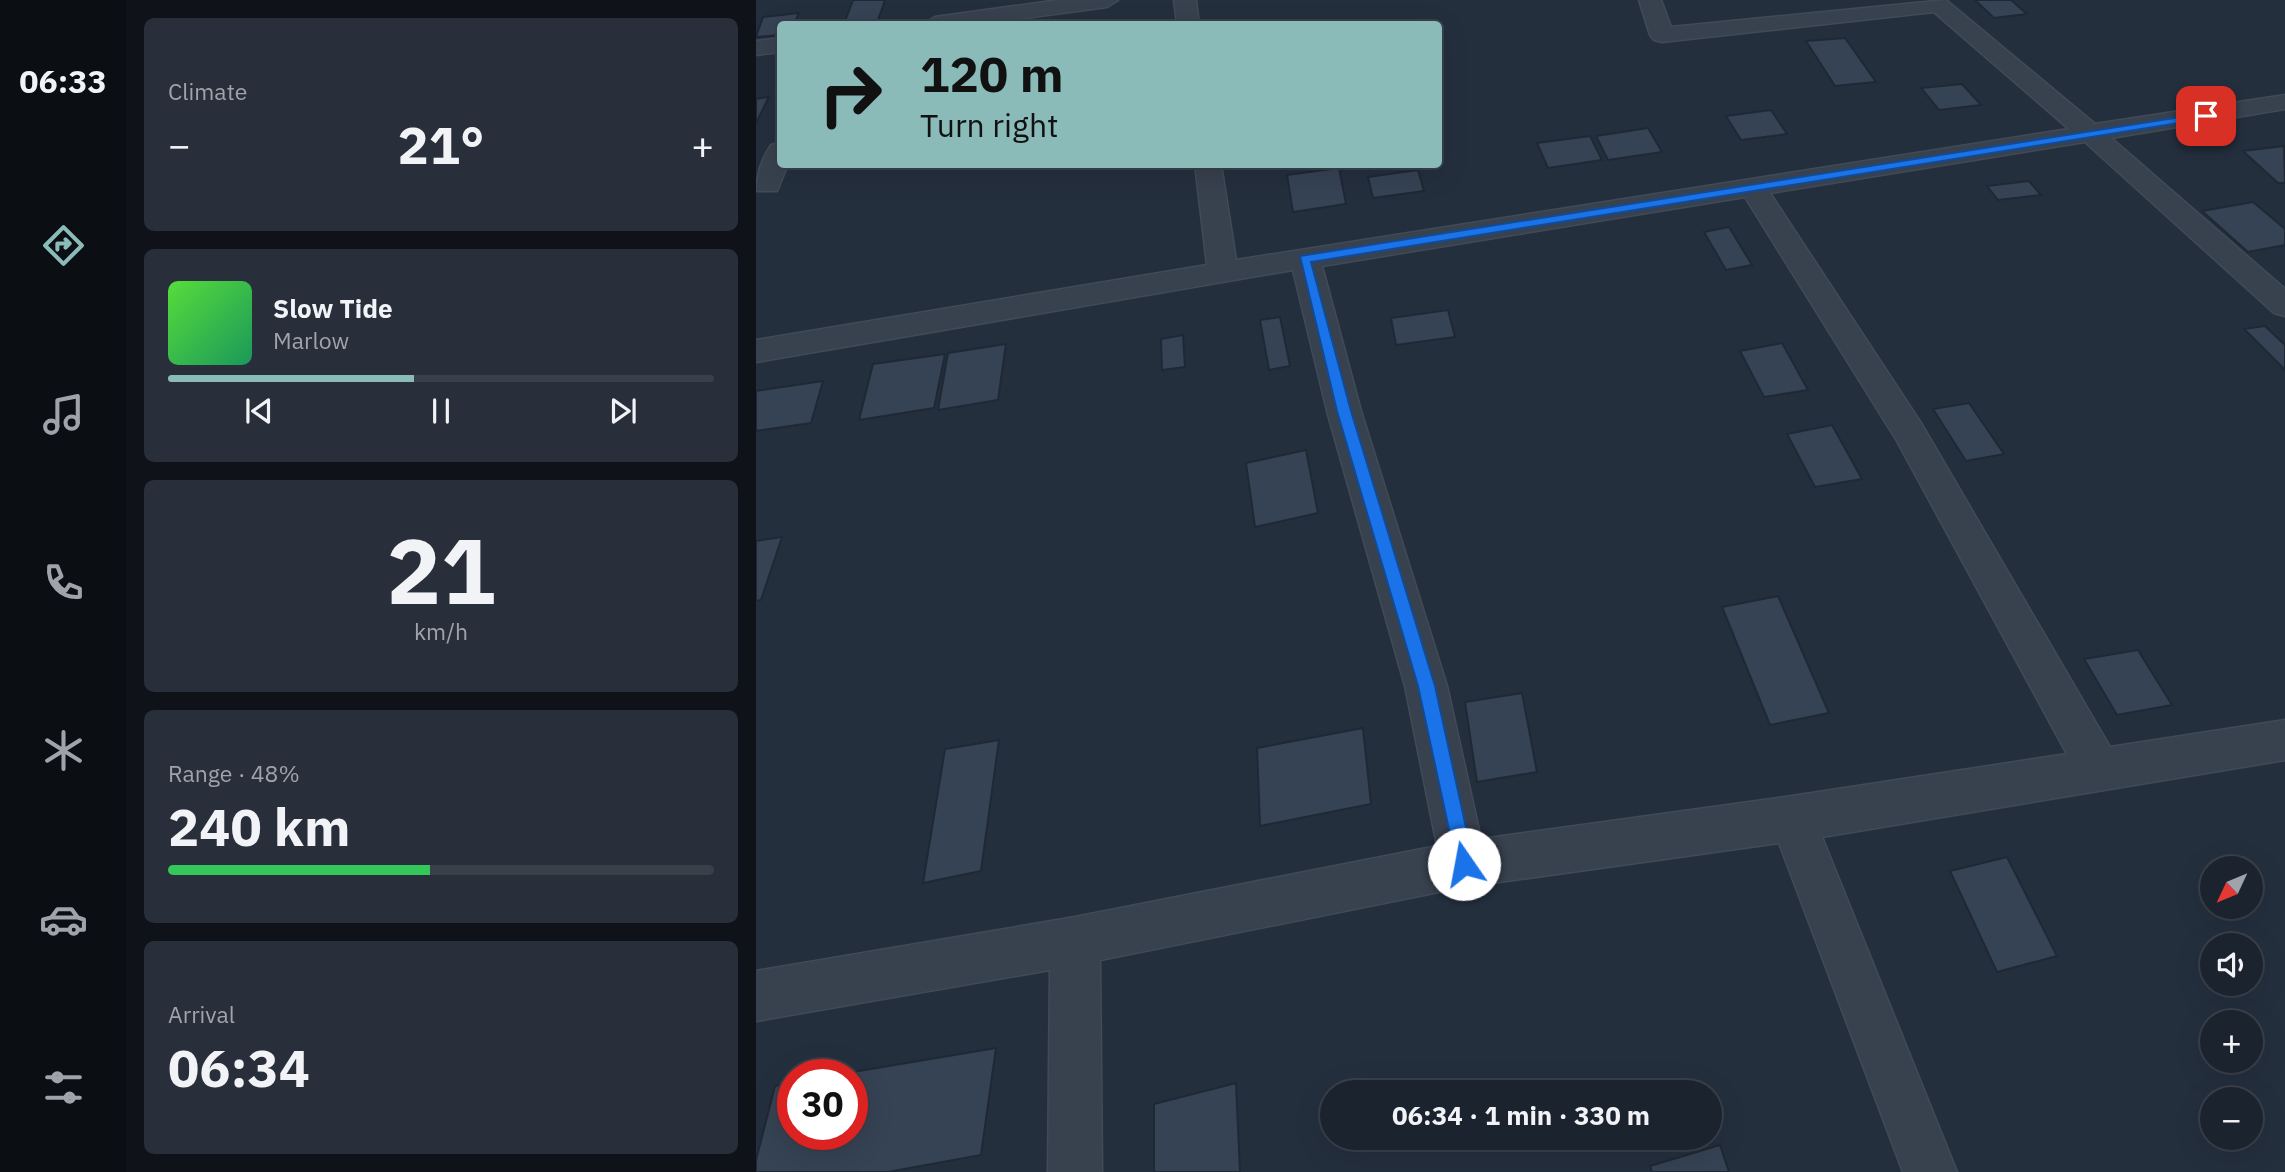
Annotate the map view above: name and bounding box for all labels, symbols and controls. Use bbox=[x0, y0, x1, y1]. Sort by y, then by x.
text: 120 m bbox=[920, 42, 1064, 105]
icon: right bbox=[805, 49, 896, 140]
text: 06:33 bbox=[19, 60, 107, 102]
text: Climate bbox=[168, 76, 247, 106]
pin bbox=[2176, 86, 2236, 146]
icon: arrive bbox=[2187, 97, 2225, 135]
text: Turn right bbox=[920, 104, 1058, 146]
text: 21° bbox=[398, 111, 484, 178]
text: − bbox=[168, 120, 191, 169]
text: + bbox=[691, 120, 714, 169]
icon: directions bbox=[39, 221, 88, 270]
text: Slow Tide bbox=[273, 291, 393, 325]
text: Marlow bbox=[273, 325, 349, 355]
icon: music bbox=[39, 390, 88, 439]
icon: previous bbox=[240, 392, 278, 430]
icon: pause bbox=[422, 392, 460, 430]
icon: next bbox=[604, 392, 642, 430]
text: 21 bbox=[386, 511, 496, 629]
icon: phone bbox=[39, 558, 88, 607]
text: km/h bbox=[414, 616, 468, 646]
icon: climate bbox=[39, 726, 88, 775]
text: Range · 48% bbox=[168, 758, 300, 788]
text: 240 km bbox=[168, 793, 350, 860]
position arrow bbox=[1427, 827, 1501, 901]
north arrow bbox=[2200, 856, 2263, 919]
map controls bbox=[2200, 856, 2263, 1150]
icon: car bbox=[39, 895, 88, 944]
button: sound bbox=[2200, 933, 2263, 996]
text: Arrival bbox=[168, 999, 235, 1029]
button: + bbox=[2200, 1010, 2263, 1073]
text: 06:34 bbox=[168, 1034, 310, 1101]
speed limit sign: 30 bbox=[777, 1059, 868, 1150]
icon: filters bbox=[39, 1063, 88, 1112]
button: − bbox=[2200, 1087, 2263, 1150]
text: 06:34 · 1 min · 330 m bbox=[1392, 1098, 1650, 1132]

